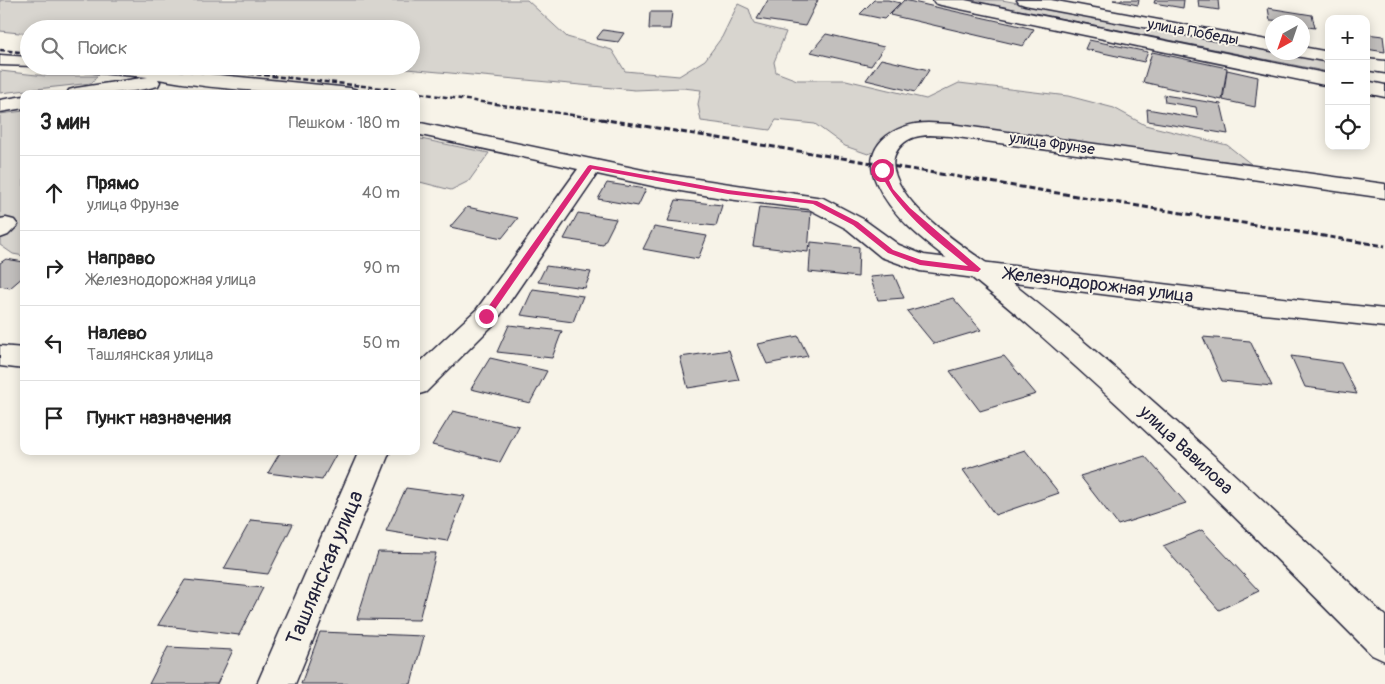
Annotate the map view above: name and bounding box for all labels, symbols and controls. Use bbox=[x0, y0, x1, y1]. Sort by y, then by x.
street label: улица Победы bbox=[1145, 14, 1240, 49]
north arrow bbox=[1265, 15, 1310, 60]
map controls bbox=[1325, 15, 1370, 150]
button: + bbox=[1325, 15, 1370, 60]
search box bbox=[20, 20, 420, 75]
icon: search bbox=[38, 34, 66, 62]
text: Поиск bbox=[78, 36, 128, 60]
button: − bbox=[1325, 60, 1370, 105]
button: locate bbox=[1325, 105, 1370, 150]
text: 3 мин bbox=[40, 109, 90, 136]
text: Пешком · 180 m bbox=[289, 113, 400, 133]
street label: улица Фрунзе bbox=[1007, 128, 1097, 159]
route start bbox=[871, 159, 894, 182]
text: Прямо bbox=[87, 171, 139, 195]
icon: ahead bbox=[40, 179, 68, 207]
text: 40 m bbox=[362, 183, 400, 203]
text: улица Фрунзе bbox=[87, 195, 179, 215]
text: Направо bbox=[87, 246, 155, 270]
icon: right bbox=[40, 254, 68, 282]
text: 90 m bbox=[363, 258, 400, 278]
street label: Железнодорожная улица bbox=[1000, 262, 1195, 308]
text: Железнодорожная улица bbox=[87, 270, 256, 290]
route end bbox=[475, 305, 498, 328]
text: Налево bbox=[87, 321, 147, 345]
icon: left bbox=[40, 329, 68, 357]
text: 50 m bbox=[363, 333, 400, 353]
text: Ташлянская улица bbox=[87, 345, 213, 365]
street label: улица Вавилова bbox=[1133, 400, 1238, 500]
icon: arrive bbox=[40, 404, 68, 432]
text: Пункт назначения bbox=[87, 406, 231, 430]
street label: Ташлянская улица bbox=[280, 486, 370, 650]

